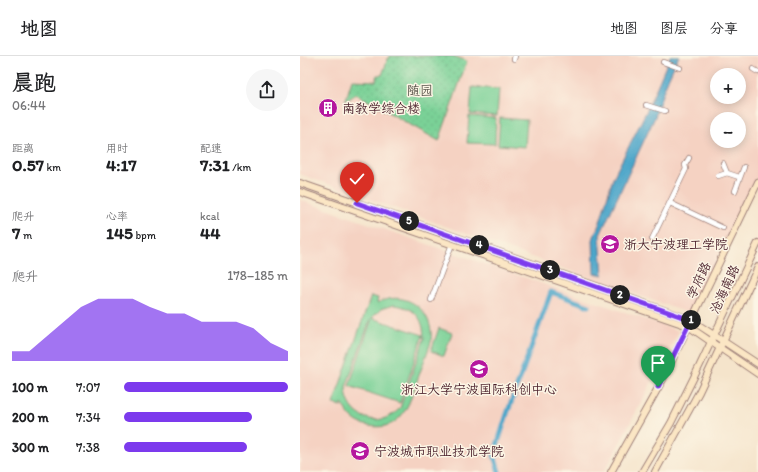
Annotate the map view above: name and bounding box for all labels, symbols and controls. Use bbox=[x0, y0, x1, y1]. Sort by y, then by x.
text: 地图 bbox=[20, 17, 58, 40]
text: 地图 bbox=[610, 20, 638, 37]
text: 图层 bbox=[660, 20, 688, 37]
text: 分享 bbox=[710, 20, 738, 37]
map controls bbox=[710, 68, 746, 148]
button: + bbox=[710, 68, 746, 104]
text: 晨跑 bbox=[12, 69, 56, 96]
button: share bbox=[246, 69, 288, 111]
park label: 随园 bbox=[407, 83, 433, 98]
building icon: 南教学综合楼 bbox=[317, 97, 339, 119]
text: 06:44 bbox=[12, 98, 46, 113]
place label: 南教学综合楼 bbox=[342, 101, 420, 116]
button: − bbox=[710, 112, 746, 148]
text: 距离 bbox=[12, 142, 34, 155]
text: 用时 bbox=[106, 142, 128, 155]
text: 配速 bbox=[200, 142, 222, 155]
text: 0.57 bbox=[12, 155, 44, 175]
text: 4:17 bbox=[106, 155, 137, 175]
text: 7:31 bbox=[200, 155, 230, 175]
text: km bbox=[44, 161, 61, 174]
text: /km bbox=[230, 161, 251, 174]
pin bbox=[340, 162, 374, 203]
icon: check bbox=[346, 168, 368, 190]
text: 爬升 bbox=[12, 210, 34, 223]
text: 心率 bbox=[106, 210, 128, 223]
text: kcal bbox=[200, 210, 220, 223]
pin: 5 bbox=[399, 211, 419, 231]
text: 5 bbox=[406, 214, 412, 227]
text: 7 bbox=[12, 223, 20, 243]
text: 145 bbox=[106, 223, 133, 243]
text: 44 bbox=[200, 223, 220, 243]
text: m bbox=[20, 229, 32, 242]
text: bpm bbox=[133, 229, 156, 242]
school or university icon: 浙大宁波理工学院 bbox=[599, 233, 621, 255]
pin: 4 bbox=[469, 235, 489, 255]
place label: 浙大宁波理工学院 bbox=[624, 237, 728, 252]
text: 4 bbox=[476, 238, 482, 251]
street label: 学府路 bbox=[683, 259, 714, 301]
pin: 3 bbox=[540, 260, 560, 280]
street label: 沧海南路 bbox=[707, 262, 742, 316]
text: 3 bbox=[547, 263, 553, 276]
text: 178–185 m bbox=[227, 268, 288, 283]
text: 爬升 bbox=[12, 269, 38, 284]
pin: 2 bbox=[610, 285, 630, 305]
text: 2 bbox=[617, 288, 623, 301]
pin: 1 bbox=[681, 310, 701, 330]
text: 1 bbox=[688, 313, 694, 326]
pin bbox=[641, 346, 675, 387]
icon: arrive bbox=[647, 352, 669, 374]
school or university icon: 浙江大学宁波国际科创中心 bbox=[468, 358, 490, 380]
text: 100 m bbox=[12, 380, 48, 395]
text: 7:07 bbox=[76, 380, 100, 395]
place label: 浙江大学宁波国际科创中心 bbox=[401, 382, 557, 397]
text: 200 m bbox=[12, 410, 49, 425]
text: 7:34 bbox=[76, 410, 101, 425]
text: 300 m bbox=[12, 440, 49, 455]
text: 7:38 bbox=[76, 440, 100, 455]
school or university icon: 宁波城市职业技术学院 bbox=[349, 440, 371, 462]
place label: 宁波城市职业技术学院 bbox=[374, 444, 504, 459]

